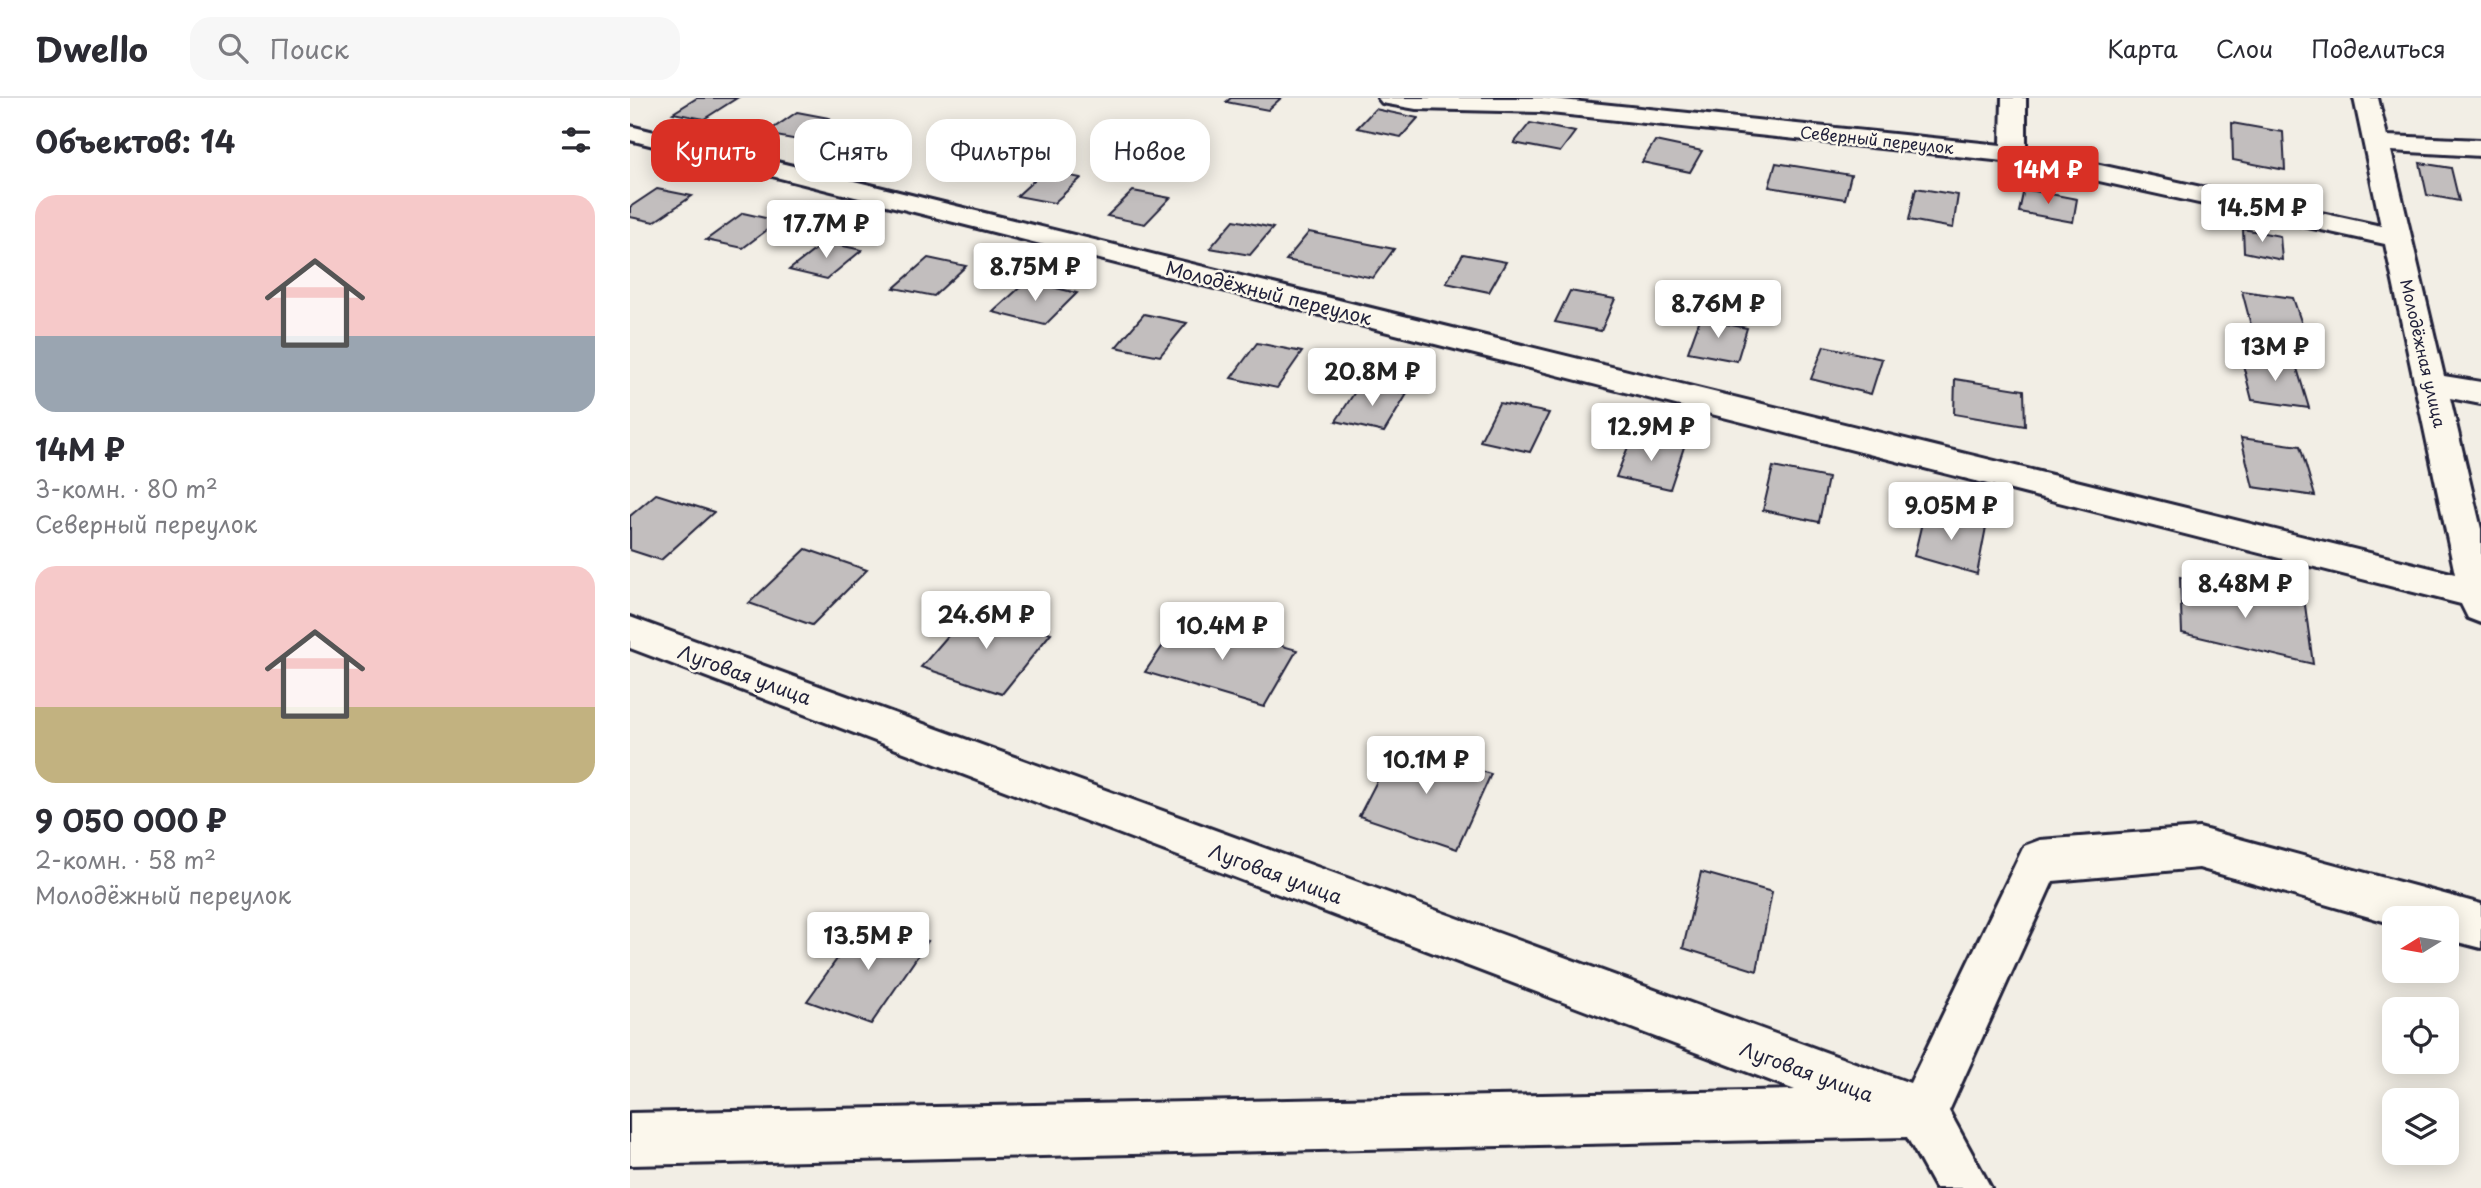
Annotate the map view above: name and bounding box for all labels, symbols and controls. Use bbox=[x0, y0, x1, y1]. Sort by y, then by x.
search box bbox=[190, 17, 680, 80]
text: Dwello bbox=[35, 23, 148, 73]
icon: search bbox=[214, 29, 252, 67]
text: Поиск bbox=[270, 29, 349, 68]
text: Карта bbox=[2107, 30, 2178, 66]
text: Слои bbox=[2216, 30, 2273, 66]
text: Поделиться bbox=[2311, 30, 2446, 66]
text: Объектов: 14 bbox=[35, 118, 235, 163]
chip: Купить bbox=[651, 119, 780, 182]
chip: Снять bbox=[794, 119, 912, 182]
chip: Фильтры bbox=[926, 119, 1076, 182]
chip: Новое bbox=[1090, 119, 1210, 182]
street label: Северный переулок bbox=[1799, 119, 1956, 159]
icon: filters bbox=[557, 121, 595, 159]
pin: 14M ₽ bbox=[1999, 146, 2097, 206]
text: 14M ₽ bbox=[2014, 151, 2082, 186]
pin: 14.5M ₽ bbox=[2197, 184, 2327, 244]
text: 14.5M ₽ bbox=[2217, 189, 2307, 224]
pin: 17.7M ₽ bbox=[761, 200, 891, 260]
text: 17.7M ₽ bbox=[783, 205, 869, 240]
icon: home bbox=[252, 240, 378, 366]
pin: 8.75M ₽ bbox=[970, 244, 1100, 303]
text: 8.75M ₽ bbox=[990, 248, 1080, 283]
street label: Молодёжный переулок bbox=[1163, 253, 1376, 331]
street label: Молодёжная улица bbox=[2395, 276, 2453, 430]
pin: 8.76M ₽ bbox=[1653, 280, 1783, 340]
text: 8.76M ₽ bbox=[1671, 285, 1765, 320]
pin: 13M ₽ bbox=[2226, 324, 2324, 383]
text: 13M ₽ bbox=[2241, 328, 2309, 363]
pin: 20.8M ₽ bbox=[1307, 348, 1437, 408]
text: 20.8M ₽ bbox=[1324, 353, 1420, 388]
pin: 12.9M ₽ bbox=[1586, 404, 1716, 463]
text: 12.9M ₽ bbox=[1607, 408, 1695, 443]
text: 14M ₽ bbox=[35, 426, 125, 471]
text: 3-комн. · 80 m² bbox=[35, 471, 218, 506]
pin: 9.05M ₽ bbox=[1886, 482, 2016, 542]
text: 9.05M ₽ bbox=[1904, 487, 1998, 522]
text: Северный переулок bbox=[35, 506, 257, 541]
pin: 8.48M ₽ bbox=[2180, 560, 2310, 620]
text: 8.48M ₽ bbox=[2198, 565, 2292, 600]
pin: 24.6M ₽ bbox=[921, 592, 1051, 651]
text: 24.6M ₽ bbox=[937, 596, 1035, 631]
pin: 10.4M ₽ bbox=[1157, 602, 1287, 662]
text: 10.4M ₽ bbox=[1176, 607, 1268, 642]
icon: home bbox=[252, 611, 378, 737]
street label: Луговая улица bbox=[675, 637, 815, 711]
pin: 10.1M ₽ bbox=[1361, 736, 1491, 796]
text: 10.1M ₽ bbox=[1383, 741, 1469, 776]
text: 9 050 000 ₽ bbox=[35, 797, 227, 842]
street label: Луговая улица bbox=[1206, 836, 1346, 910]
text: 2-комн. · 58 m² bbox=[35, 842, 216, 877]
text: Молодёжный переулок bbox=[35, 877, 291, 912]
north arrow bbox=[2382, 906, 2459, 984]
map controls bbox=[2382, 906, 2459, 1165]
pin: 13.5M ₽ bbox=[803, 912, 933, 972]
text: 13.5M ₽ bbox=[823, 917, 913, 952]
button: locate bbox=[2382, 997, 2459, 1074]
street label: Луговая улица bbox=[1737, 1034, 1877, 1108]
button: layers bbox=[2382, 1088, 2459, 1165]

